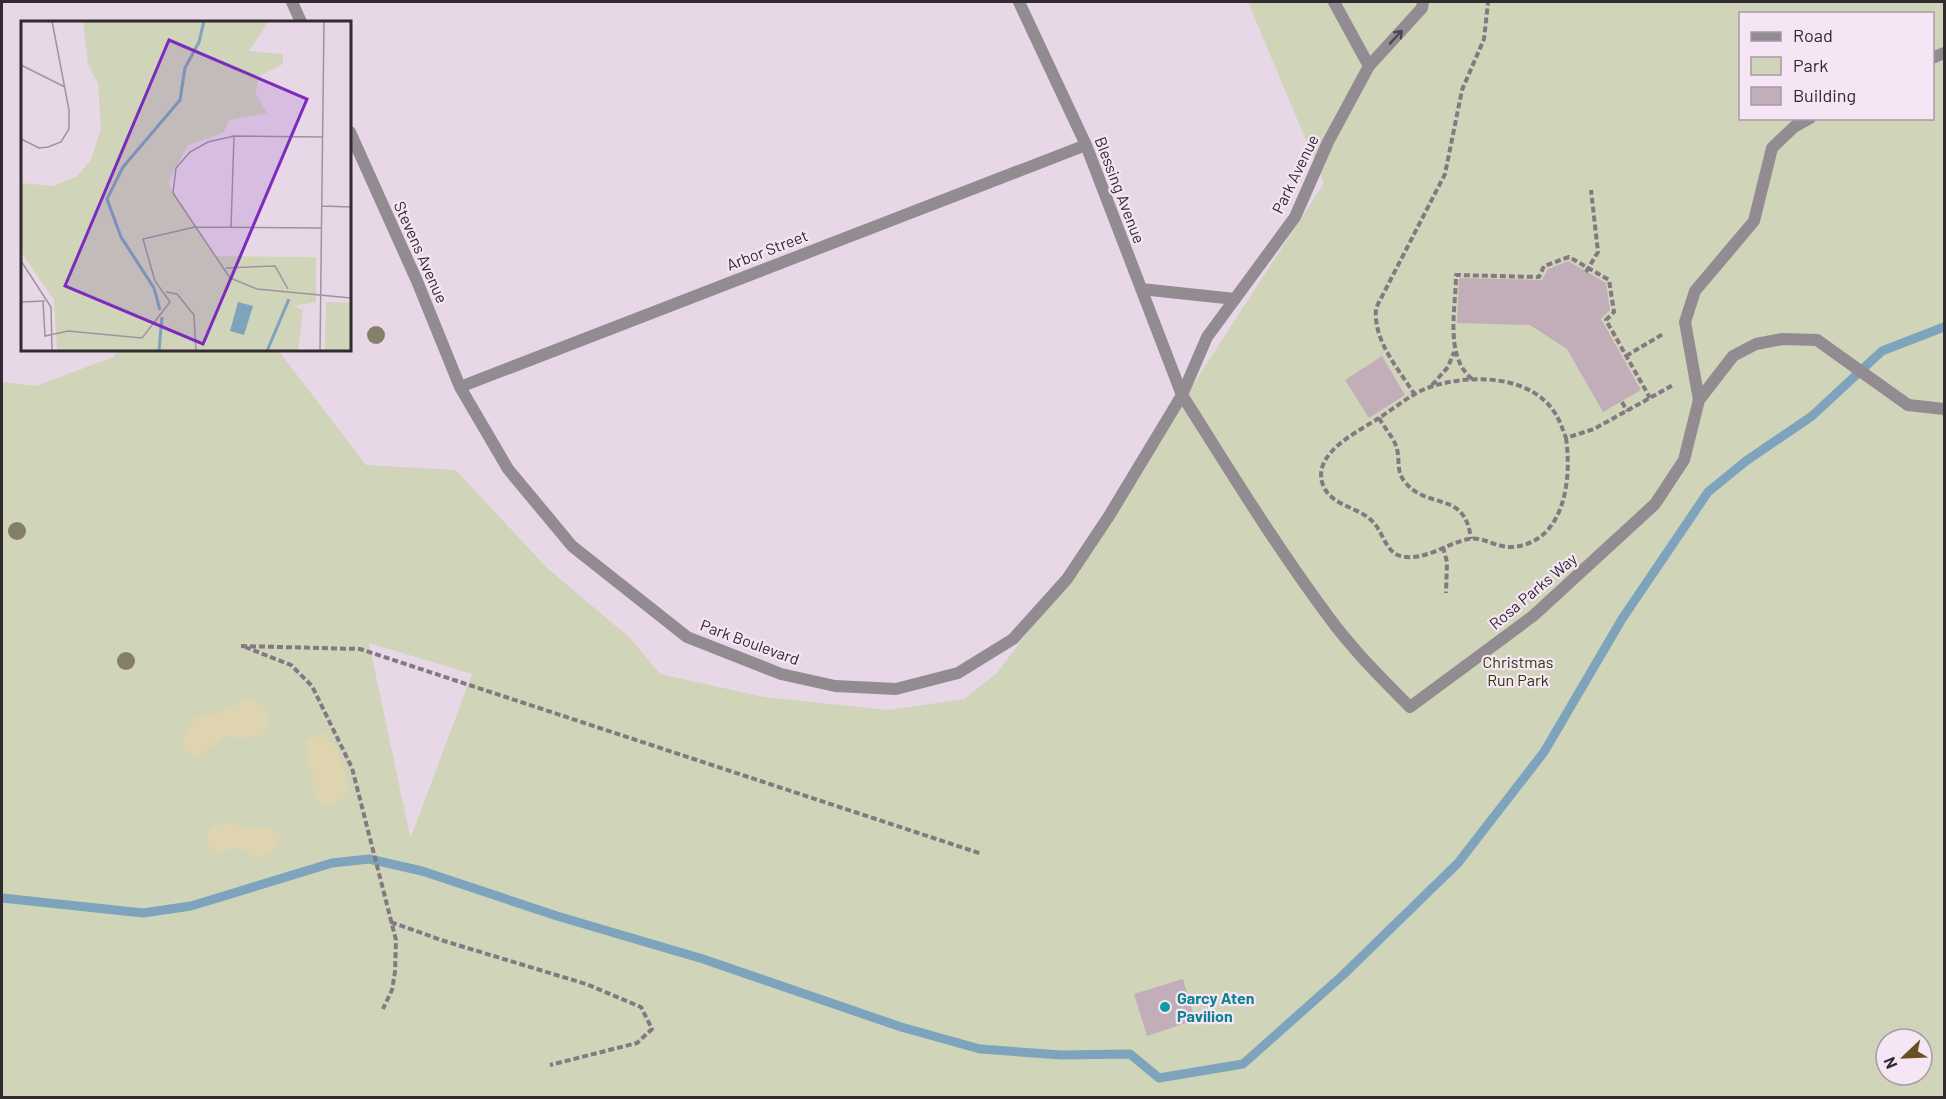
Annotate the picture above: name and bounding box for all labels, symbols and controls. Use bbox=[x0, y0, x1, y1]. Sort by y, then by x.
legend bbox=[1739, 12, 1934, 120]
inset map bbox=[21, 21, 351, 351]
text: Road bbox=[1793, 24, 1833, 46]
one-way arrow bbox=[1388, 29, 1403, 44]
text: Park bbox=[1793, 54, 1828, 76]
text: Building bbox=[1793, 84, 1856, 106]
street label: Park Avenue bbox=[1267, 131, 1322, 216]
street label: Blessing Avenue bbox=[1091, 134, 1150, 246]
street label: Stevens Avenue bbox=[391, 198, 452, 306]
street label: Arbor Street bbox=[723, 225, 810, 274]
street label: Rosa Parks Way bbox=[1485, 548, 1581, 633]
street label: Park Boulevard bbox=[698, 615, 802, 668]
park label: Christmas Run Park bbox=[1483, 652, 1553, 689]
place label: Garcy Aten Pavilion bbox=[1177, 988, 1255, 1025]
marker: Garcy Aten Pavilion bbox=[1158, 1000, 1172, 1014]
north arrow bbox=[1874, 1027, 1934, 1087]
text: N bbox=[1879, 1054, 1901, 1072]

